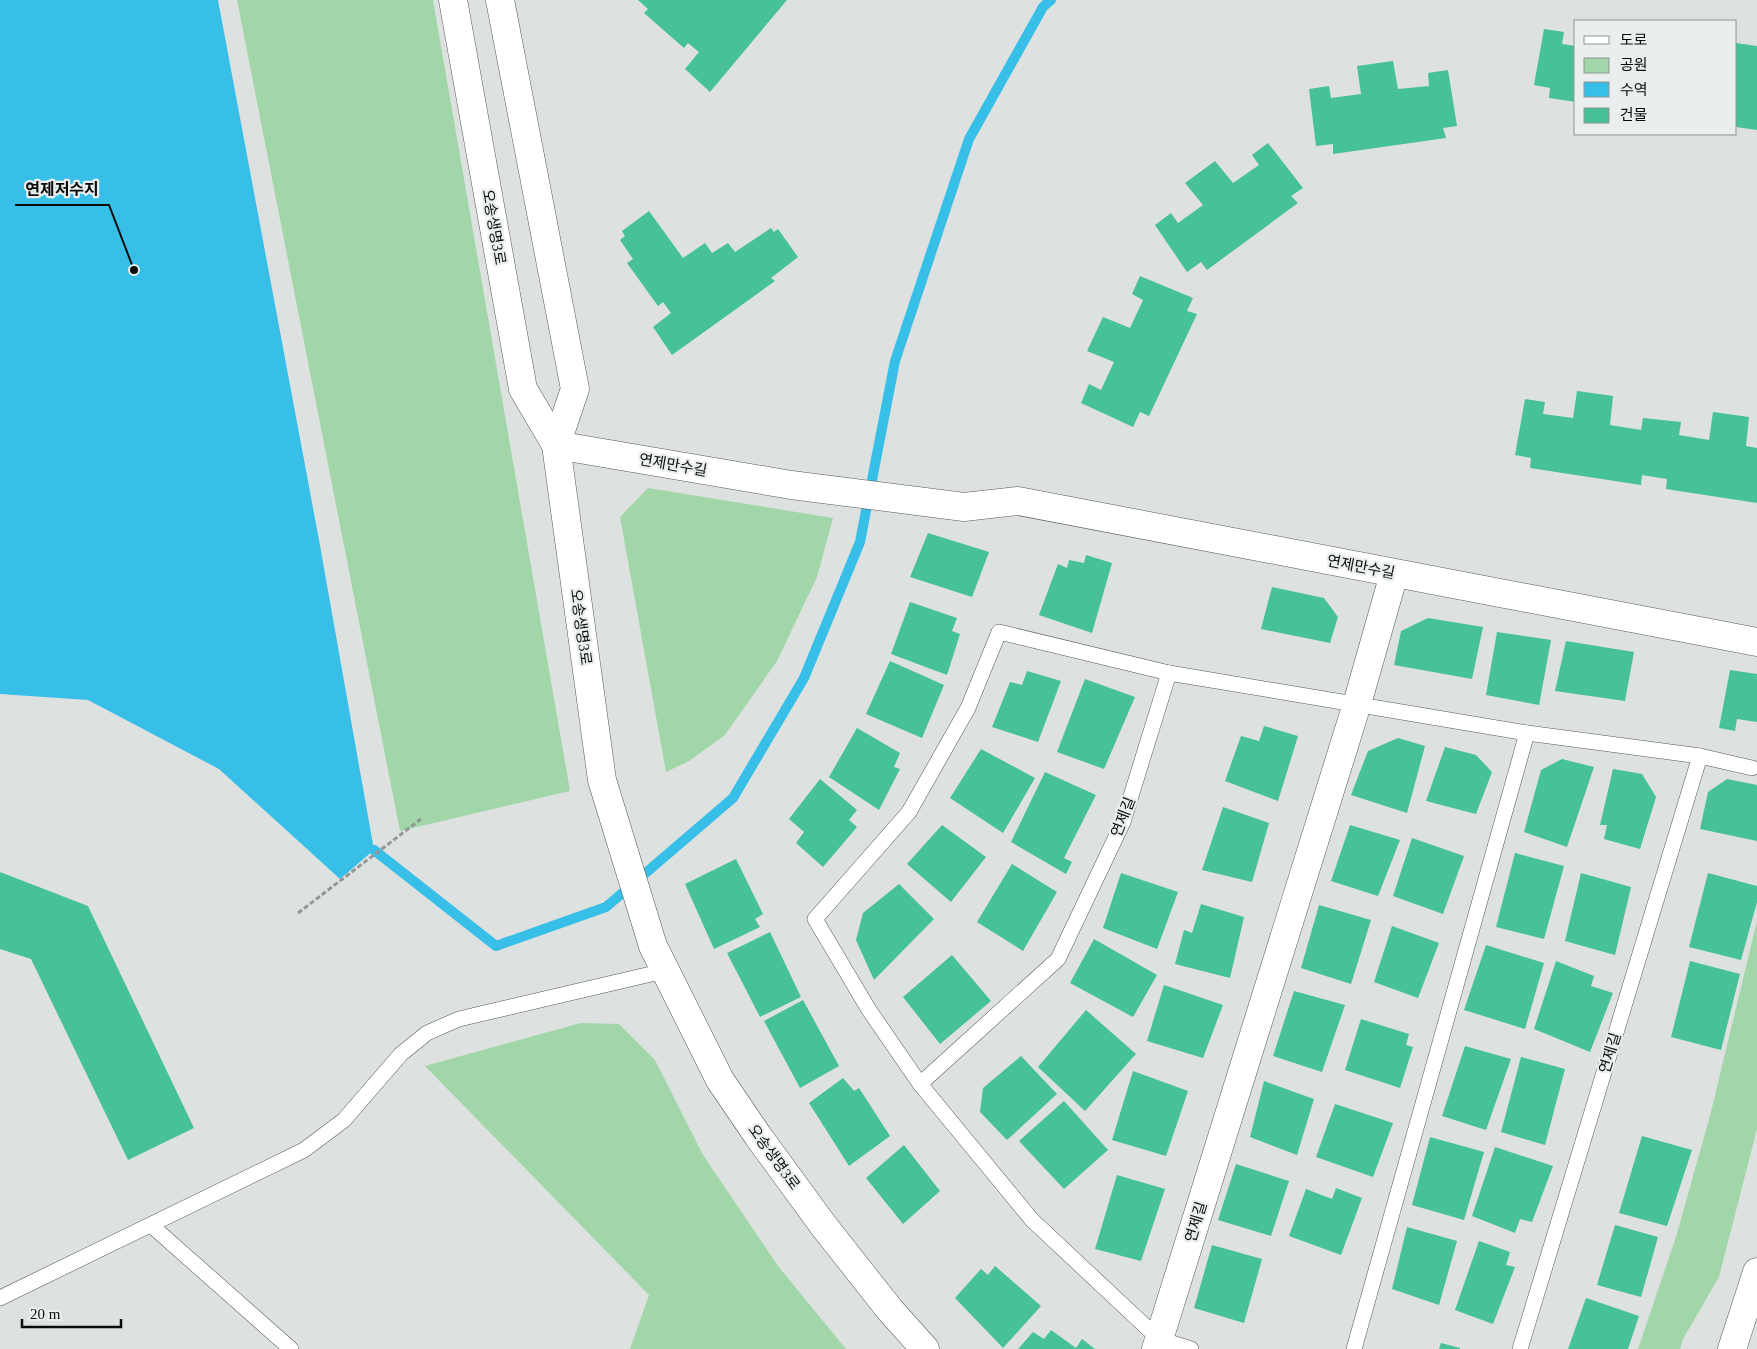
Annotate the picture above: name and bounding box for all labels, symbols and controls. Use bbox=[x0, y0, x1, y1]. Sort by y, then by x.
legend bbox=[1574, 20, 1737, 135]
text: 도로 bbox=[1620, 32, 1648, 48]
text: 공원 bbox=[1620, 57, 1648, 73]
text: 수역 bbox=[1620, 82, 1648, 98]
text: 건물 bbox=[1620, 107, 1648, 123]
callout: 연제저수지 bbox=[15, 174, 109, 205]
text: 연제저수지 bbox=[25, 181, 99, 198]
street label: 오송생명3로 bbox=[479, 188, 509, 266]
street label: 연제만수길 bbox=[638, 451, 708, 479]
street label: 연제만수길 bbox=[1326, 553, 1396, 581]
street label: 오송생명3로 bbox=[568, 588, 594, 666]
street label: 연제길 bbox=[1108, 795, 1138, 839]
street label: 연제길 bbox=[1596, 1031, 1624, 1075]
street label: 오송생명3로 bbox=[745, 1121, 803, 1193]
street label: 연제길 bbox=[1182, 1200, 1210, 1244]
scale bar bbox=[22, 1296, 121, 1328]
text: 20 m bbox=[30, 1306, 61, 1322]

